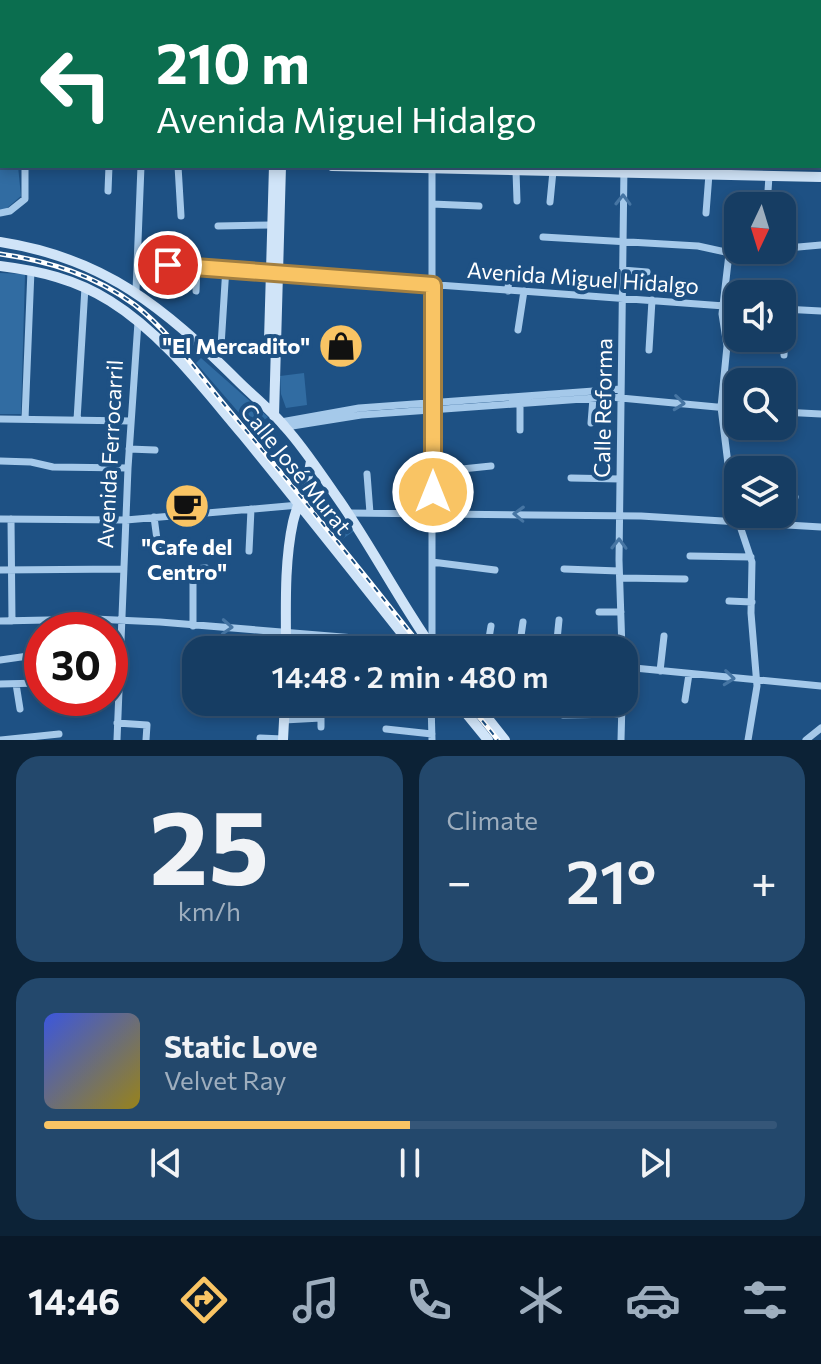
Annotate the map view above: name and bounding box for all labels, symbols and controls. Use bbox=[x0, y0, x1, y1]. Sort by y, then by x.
text: 210 m bbox=[156, 27, 310, 96]
icon: left bbox=[24, 32, 128, 136]
text: Avenida Miguel Hidalgo bbox=[156, 96, 537, 140]
north arrow bbox=[724, 192, 796, 264]
map controls bbox=[724, 192, 796, 528]
one-way arrow bbox=[615, 193, 632, 206]
pin bbox=[134, 231, 202, 299]
icon: arrive bbox=[146, 243, 190, 287]
street label: Avenida Miguel Hidalgo bbox=[466, 256, 700, 299]
button: sound bbox=[724, 280, 796, 352]
shop icon: "El Mercadito" bbox=[317, 322, 365, 370]
place label: "El Mercadito" bbox=[162, 332, 310, 359]
street label: Calle Reforma bbox=[588, 338, 617, 478]
street label: Avenida Ferrocarril bbox=[91, 359, 128, 549]
button: search bbox=[724, 368, 796, 440]
one-way arrow bbox=[673, 394, 686, 411]
street label: Calle José Murat bbox=[235, 398, 358, 540]
position arrow bbox=[391, 450, 475, 534]
button: layers bbox=[724, 456, 796, 528]
cafe icon: "Cafe del Centro" bbox=[163, 482, 211, 530]
one-way arrow bbox=[512, 506, 525, 523]
place label: "Cafe del Centro" bbox=[141, 533, 233, 585]
one-way arrow bbox=[610, 537, 628, 550]
speed limit sign: 30 bbox=[24, 612, 128, 716]
one-way arrow bbox=[221, 618, 234, 635]
text: 14:48 · 2 min · 480 m bbox=[272, 657, 548, 694]
one-way arrow bbox=[723, 669, 736, 686]
text: 25 bbox=[149, 779, 269, 906]
text: Climate bbox=[447, 804, 538, 835]
text: 21° bbox=[566, 843, 657, 916]
text: − bbox=[447, 853, 472, 907]
text: + bbox=[751, 853, 777, 907]
text: km/h bbox=[178, 895, 241, 926]
text: Static Love bbox=[164, 1027, 318, 1064]
text: Velvet Ray bbox=[164, 1064, 287, 1095]
icon: previous bbox=[144, 1141, 188, 1185]
icon: pause bbox=[388, 1141, 432, 1185]
icon: next bbox=[633, 1141, 677, 1185]
icon: directions bbox=[176, 1272, 232, 1328]
icon: music bbox=[288, 1272, 344, 1328]
icon: phone bbox=[401, 1272, 457, 1328]
icon: climate bbox=[513, 1272, 569, 1328]
icon: car bbox=[625, 1272, 681, 1328]
icon: filters bbox=[737, 1272, 793, 1328]
text: 14:46 bbox=[28, 1278, 120, 1322]

